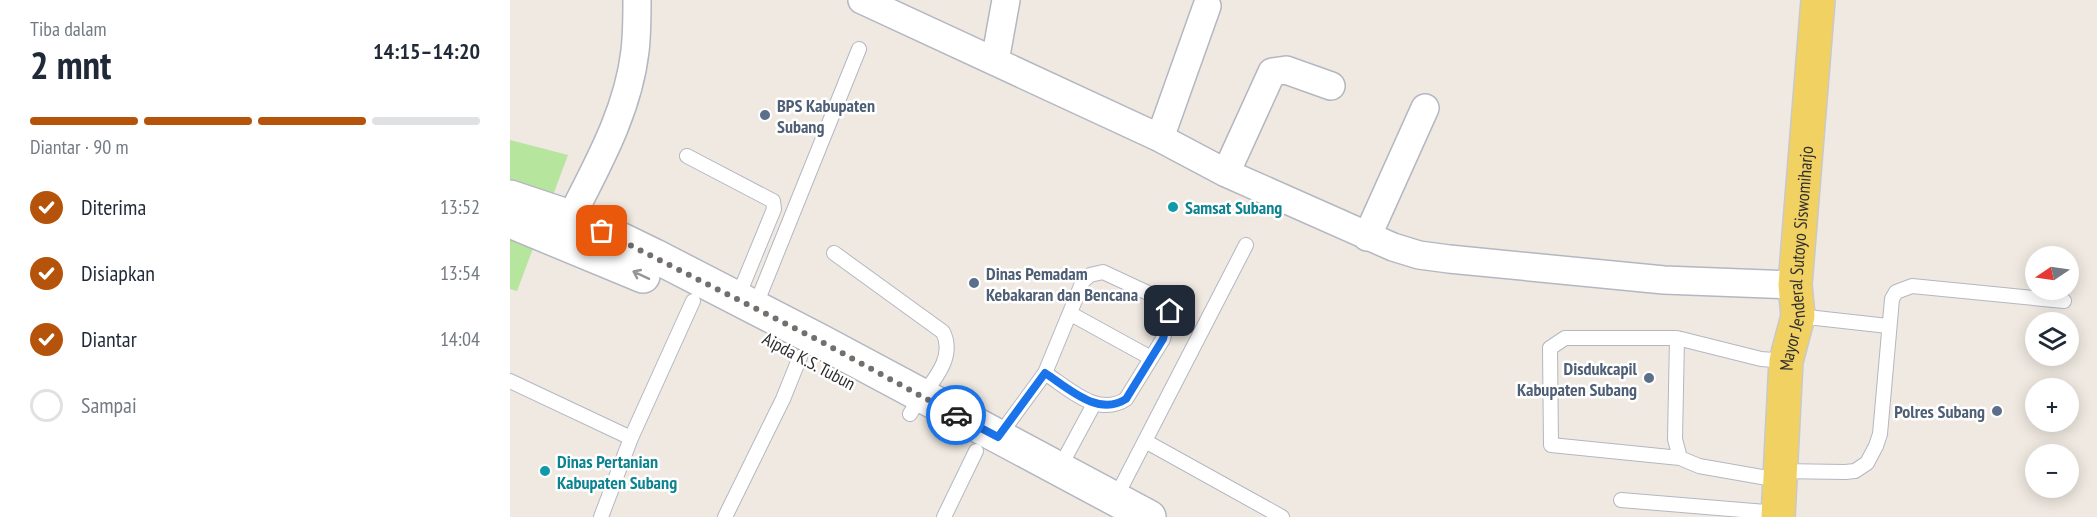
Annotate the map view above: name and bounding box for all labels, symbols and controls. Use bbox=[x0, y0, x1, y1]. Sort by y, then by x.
text: Tiba dalam bbox=[30, 16, 107, 42]
text: 14:15–14:20 bbox=[373, 37, 480, 65]
text: 2 mnt bbox=[30, 39, 111, 90]
place label: BPS Kabupaten Subang bbox=[777, 94, 875, 138]
marker: BPS Kabupaten Subang bbox=[758, 108, 772, 122]
text: Diantar · 90 m bbox=[30, 134, 129, 160]
street label: Mayor Jenderal Sutoyo Siswomiharjo bbox=[1774, 145, 1818, 371]
icon: check bbox=[30, 191, 63, 224]
text: Diterima bbox=[81, 193, 146, 221]
text: 13:52 bbox=[440, 194, 480, 220]
place label: Samsat Subang bbox=[1185, 196, 1282, 219]
marker: Samsat Subang bbox=[1166, 200, 1180, 214]
pin bbox=[576, 205, 627, 256]
icon: bag bbox=[585, 214, 618, 247]
north arrow bbox=[2025, 246, 2079, 300]
map controls bbox=[2025, 246, 2079, 498]
icon: check bbox=[30, 257, 63, 290]
text: Disiapkan bbox=[81, 259, 155, 287]
text: 13:54 bbox=[440, 260, 480, 286]
place label: Dinas Pemadam Kebakaran dan Bencana bbox=[986, 262, 1138, 306]
one-way arrow bbox=[632, 268, 650, 280]
marker: Dinas Pemadam Kebakaran dan Bencana bbox=[967, 276, 981, 290]
pin bbox=[1144, 285, 1195, 336]
icon: home bbox=[1153, 294, 1186, 327]
button: layers bbox=[2025, 312, 2079, 366]
icon: check bbox=[30, 323, 63, 356]
text: Diantar bbox=[81, 325, 137, 353]
text: 14:04 bbox=[440, 326, 480, 352]
street label: Aipda K.S. Tubun bbox=[759, 327, 859, 395]
place label: Disdukcapil Kabupaten Subang bbox=[1517, 357, 1638, 401]
marker: Disdukcapil Kabupaten Subang bbox=[1642, 371, 1656, 385]
button: + bbox=[2025, 378, 2079, 432]
courier bbox=[926, 385, 986, 445]
text: Sampai bbox=[81, 391, 137, 419]
icon: car bbox=[940, 399, 973, 432]
place label: Polres Subang bbox=[1894, 400, 1985, 423]
marker: Polres Subang bbox=[1990, 404, 2004, 418]
button: − bbox=[2025, 444, 2079, 498]
place label: Dinas Pertanian Kabupaten Subang bbox=[557, 450, 677, 494]
marker: Dinas Pertanian Kabupaten Subang bbox=[538, 464, 552, 478]

